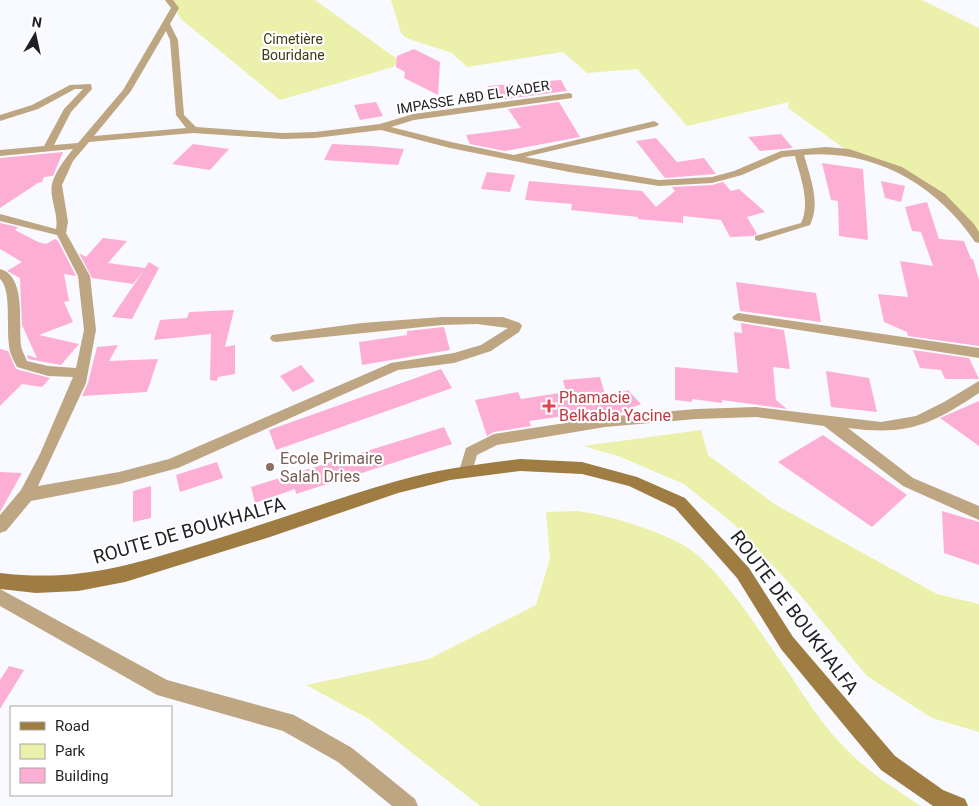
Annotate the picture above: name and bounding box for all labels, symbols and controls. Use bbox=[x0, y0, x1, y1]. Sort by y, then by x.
north arrow bbox=[10, 10, 60, 60]
text: N bbox=[31, 13, 43, 31]
park label: Cimetière Bouridane bbox=[261, 31, 325, 63]
street label: IMPASSE ABD EL KADER bbox=[396, 77, 551, 117]
place label: Phamacie Belkabla Yacine bbox=[559, 388, 671, 425]
marker: Phamacie Belkabla Yacine bbox=[543, 400, 555, 412]
place label: Ecole Primaire Salah Dries bbox=[280, 449, 383, 486]
marker: Ecole Primaire Salah Dries bbox=[264, 461, 276, 473]
street label: ROUTE DE BOUKHALFA bbox=[90, 492, 288, 569]
street label: ROUTE DE BOUKHALFA bbox=[726, 526, 864, 699]
legend bbox=[10, 706, 172, 796]
text: Road bbox=[55, 717, 89, 735]
text: Park bbox=[55, 742, 86, 760]
text: Building bbox=[55, 767, 109, 785]

